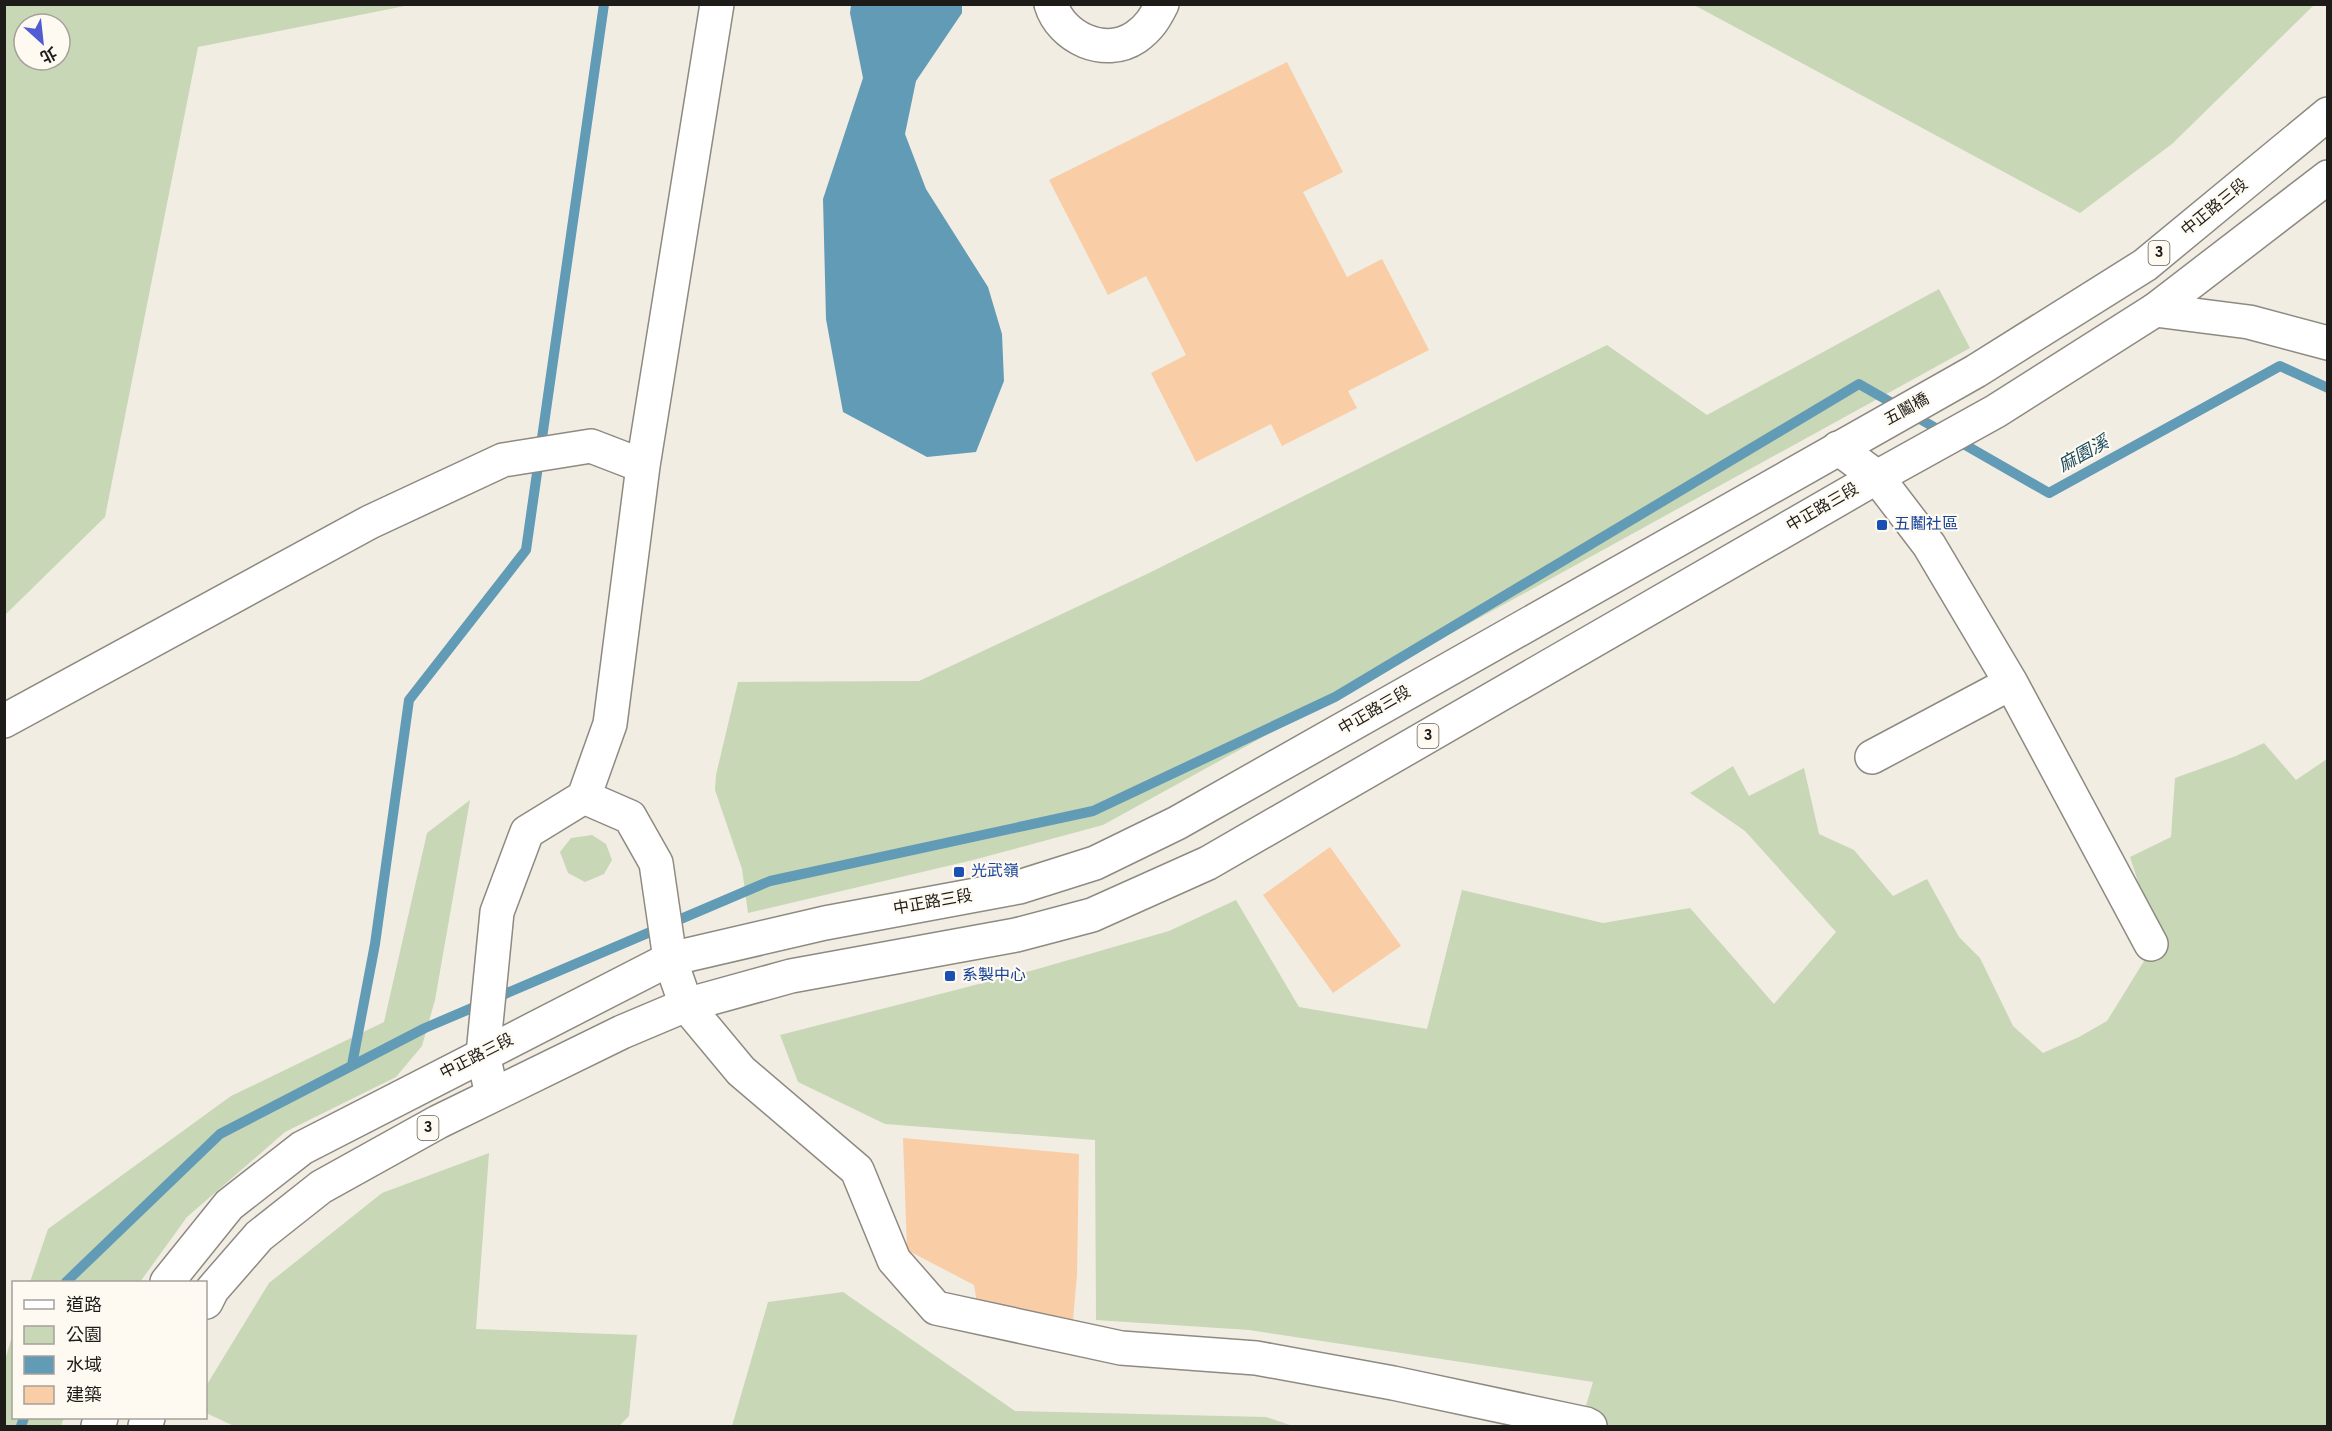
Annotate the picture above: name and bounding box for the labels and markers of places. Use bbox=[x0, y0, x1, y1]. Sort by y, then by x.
place label: 五鬮社區 bbox=[1894, 515, 1958, 535]
marker: 五鬮社區 bbox=[1875, 518, 1889, 532]
place label: 光武嶺 bbox=[971, 862, 1019, 882]
marker: 光武嶺 bbox=[952, 865, 966, 879]
place label: 系製中心 bbox=[962, 966, 1026, 986]
marker: 系製中心 bbox=[943, 969, 957, 983]

